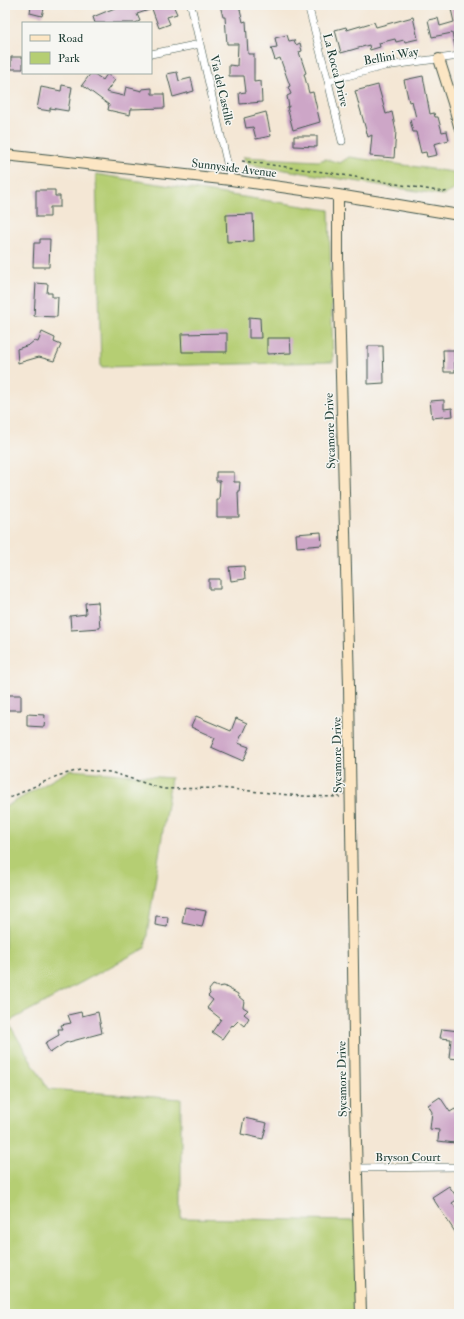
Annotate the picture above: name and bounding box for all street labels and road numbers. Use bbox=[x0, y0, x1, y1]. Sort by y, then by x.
street label: La Rocca Drive bbox=[319, 32, 352, 108]
street label: Bellini Way bbox=[363, 44, 420, 69]
street label: Via del Castille bbox=[206, 54, 237, 127]
street label: Sunnyside Avenue bbox=[190, 156, 277, 181]
street label: Sycamore Drive bbox=[322, 393, 339, 469]
street label: Sycamore Drive bbox=[329, 717, 346, 793]
street label: Sycamore Drive bbox=[334, 1041, 351, 1117]
street label: Bryson Court bbox=[375, 1150, 441, 1165]

